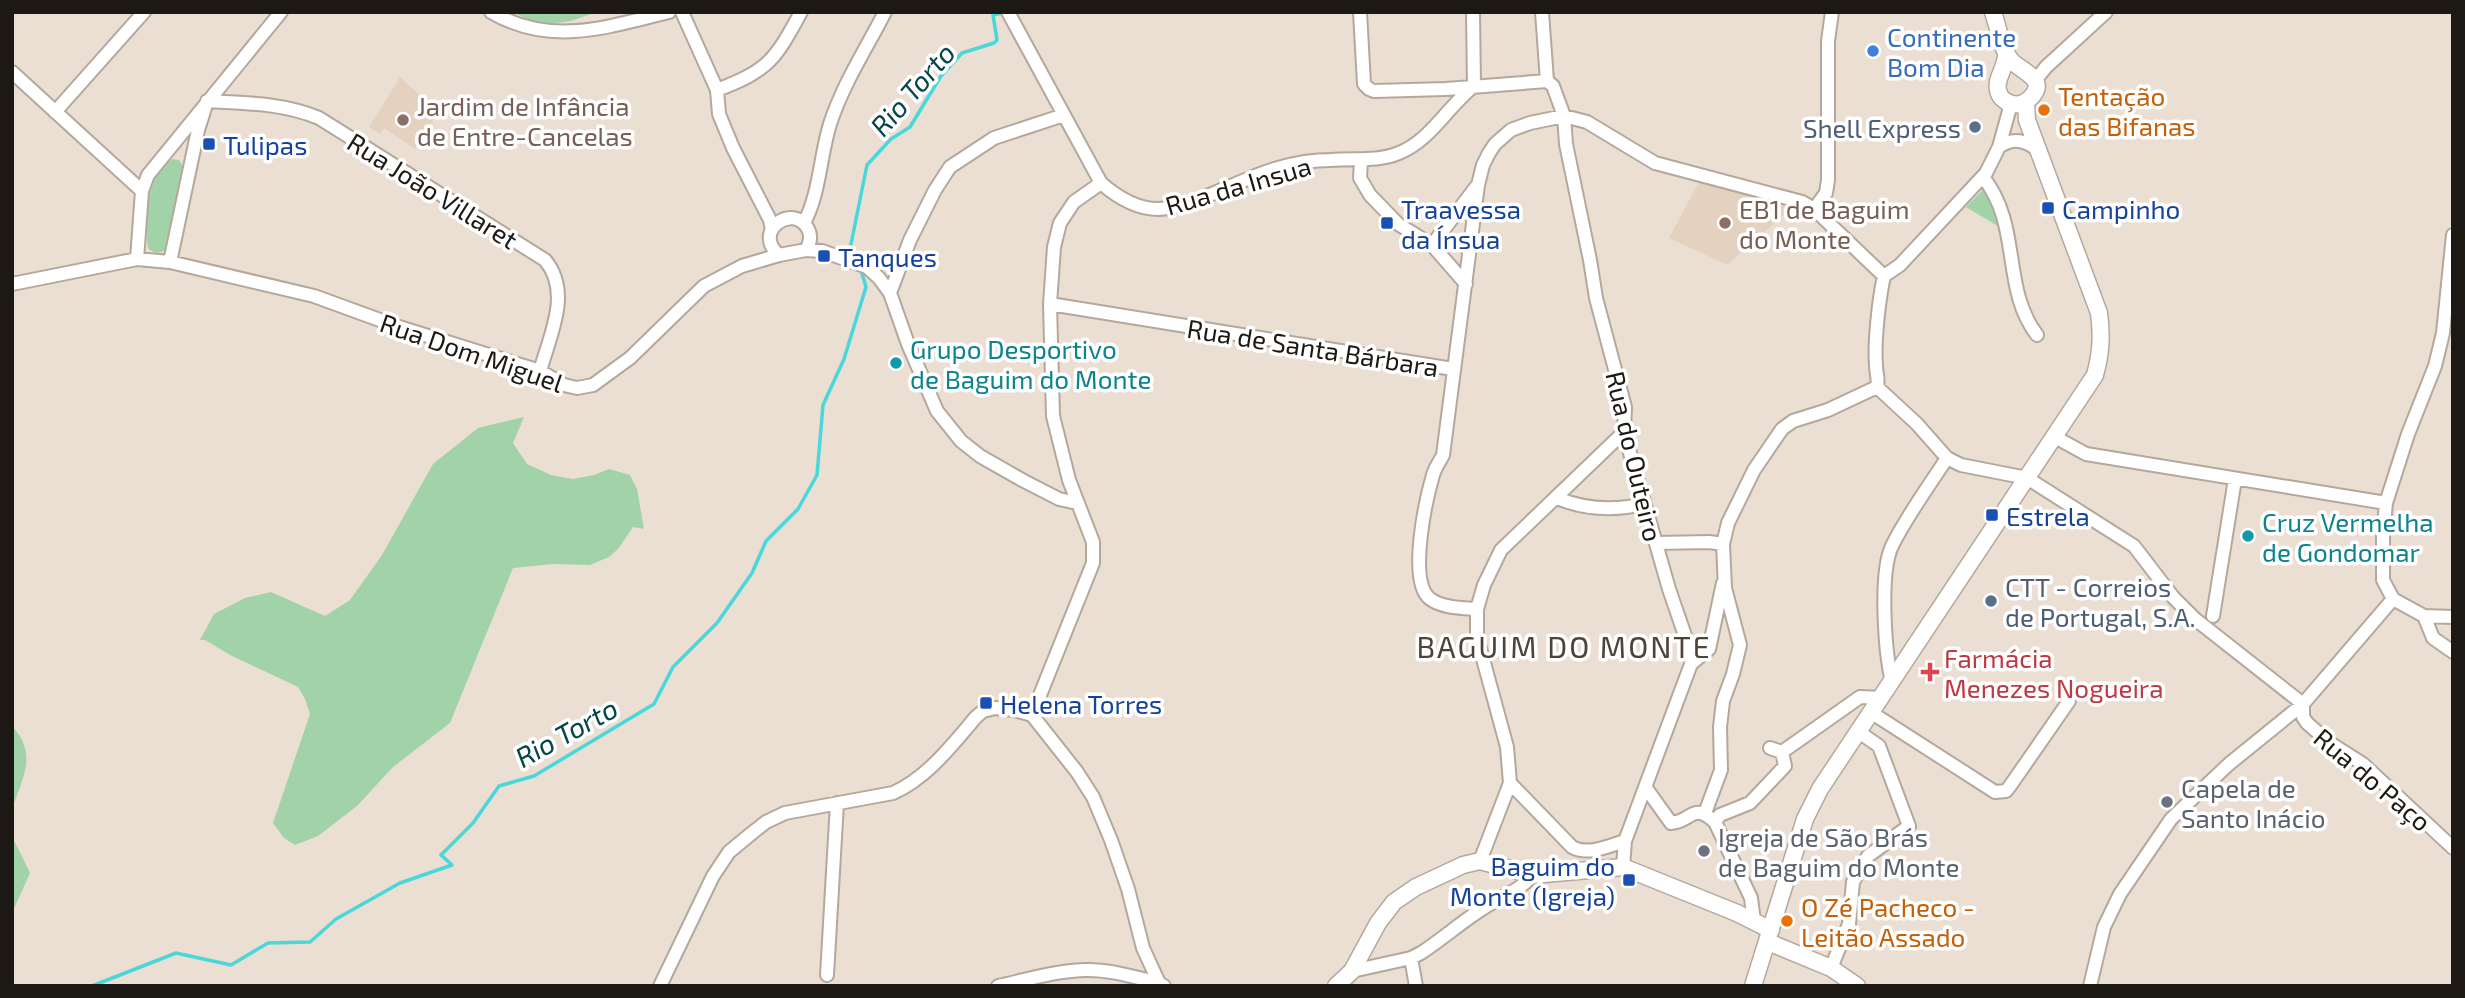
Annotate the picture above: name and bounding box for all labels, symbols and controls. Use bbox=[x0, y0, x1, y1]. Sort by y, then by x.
place label: Continente Bom Dia bbox=[1887, 21, 2016, 82]
water label: Rio Torto bbox=[862, 36, 962, 142]
marker: Continente Bom Dia bbox=[1865, 43, 1881, 59]
place label: Tentação das Bifanas bbox=[2058, 80, 2196, 141]
place label: Jardim de Infância de Entre-Cancelas bbox=[417, 90, 633, 151]
marker: Tentação das Bifanas bbox=[2036, 102, 2052, 118]
marker: Jardim de Infância de Entre-Cancelas bbox=[395, 112, 411, 128]
place label: Shell Express bbox=[1803, 112, 1961, 143]
marker: Shell Express bbox=[1967, 119, 1983, 135]
street label: Rua João Villaret bbox=[342, 125, 524, 255]
place label: Tulipas bbox=[223, 129, 307, 160]
marker: Tulipas bbox=[201, 136, 217, 152]
street label: Rua da Insua bbox=[1162, 149, 1314, 221]
place label: Traavessa da Ínsua bbox=[1401, 193, 1521, 254]
place label: EB1 de Baguim do Monte bbox=[1739, 193, 1909, 254]
place label: Campinho bbox=[2062, 193, 2180, 224]
marker: Campinho bbox=[2040, 200, 2056, 216]
marker: Traavessa da Ínsua bbox=[1379, 215, 1395, 231]
marker: EB1 de Baguim do Monte bbox=[1717, 215, 1733, 231]
place label: Tanques bbox=[838, 241, 937, 272]
marker: Tanques bbox=[816, 248, 832, 264]
street label: Rua Dom Miguel bbox=[376, 306, 568, 398]
street label: Rua de Santa Bárbara bbox=[1185, 312, 1441, 382]
place label: Grupo Desportivo de Baguim do Monte bbox=[910, 333, 1151, 394]
marker: Grupo Desportivo de Baguim do Monte bbox=[888, 355, 904, 371]
street label: Rua do Outeiro bbox=[1600, 368, 1670, 544]
place label: Estrela bbox=[2006, 500, 2090, 531]
place label: Cruz Vermelha de Gondomar bbox=[2262, 506, 2434, 567]
marker: Estrela bbox=[1984, 507, 2000, 523]
marker: Cruz Vermelha de Gondomar bbox=[2240, 528, 2256, 544]
place label: CTT - Correios de Portugal, S.A. bbox=[2005, 571, 2196, 632]
marker: CTT - Correios de Portugal, S.A. bbox=[1983, 593, 1999, 609]
district label: BAGUIM DO MONTE bbox=[1416, 628, 1712, 664]
place label: Farmácia Menezes Nogueira bbox=[1944, 642, 2164, 703]
marker: Farmácia Menezes Nogueira bbox=[1922, 664, 1938, 680]
place label: Helena Torres bbox=[1000, 688, 1162, 719]
water label: Rio Torto bbox=[509, 690, 623, 774]
marker: Helena Torres bbox=[978, 695, 994, 711]
street label: Rua do Paço bbox=[2307, 721, 2438, 838]
place label: Capela de Santo Inácio bbox=[2181, 772, 2326, 833]
marker: Capela de Santo Inácio bbox=[2159, 794, 2175, 810]
place label: Igreja de São Brás de Baguim do Monte bbox=[1718, 821, 1959, 882]
marker: Igreja de São Brás de Baguim do Monte bbox=[1696, 843, 1712, 859]
place label: Baguim do Monte (Igreja) bbox=[1450, 850, 1615, 911]
marker: Baguim do Monte (Igreja) bbox=[1621, 872, 1637, 888]
place label: O Zé Pacheco - Leitão Assado bbox=[1801, 891, 1975, 952]
marker: O Zé Pacheco - Leitão Assado bbox=[1779, 913, 1795, 929]

